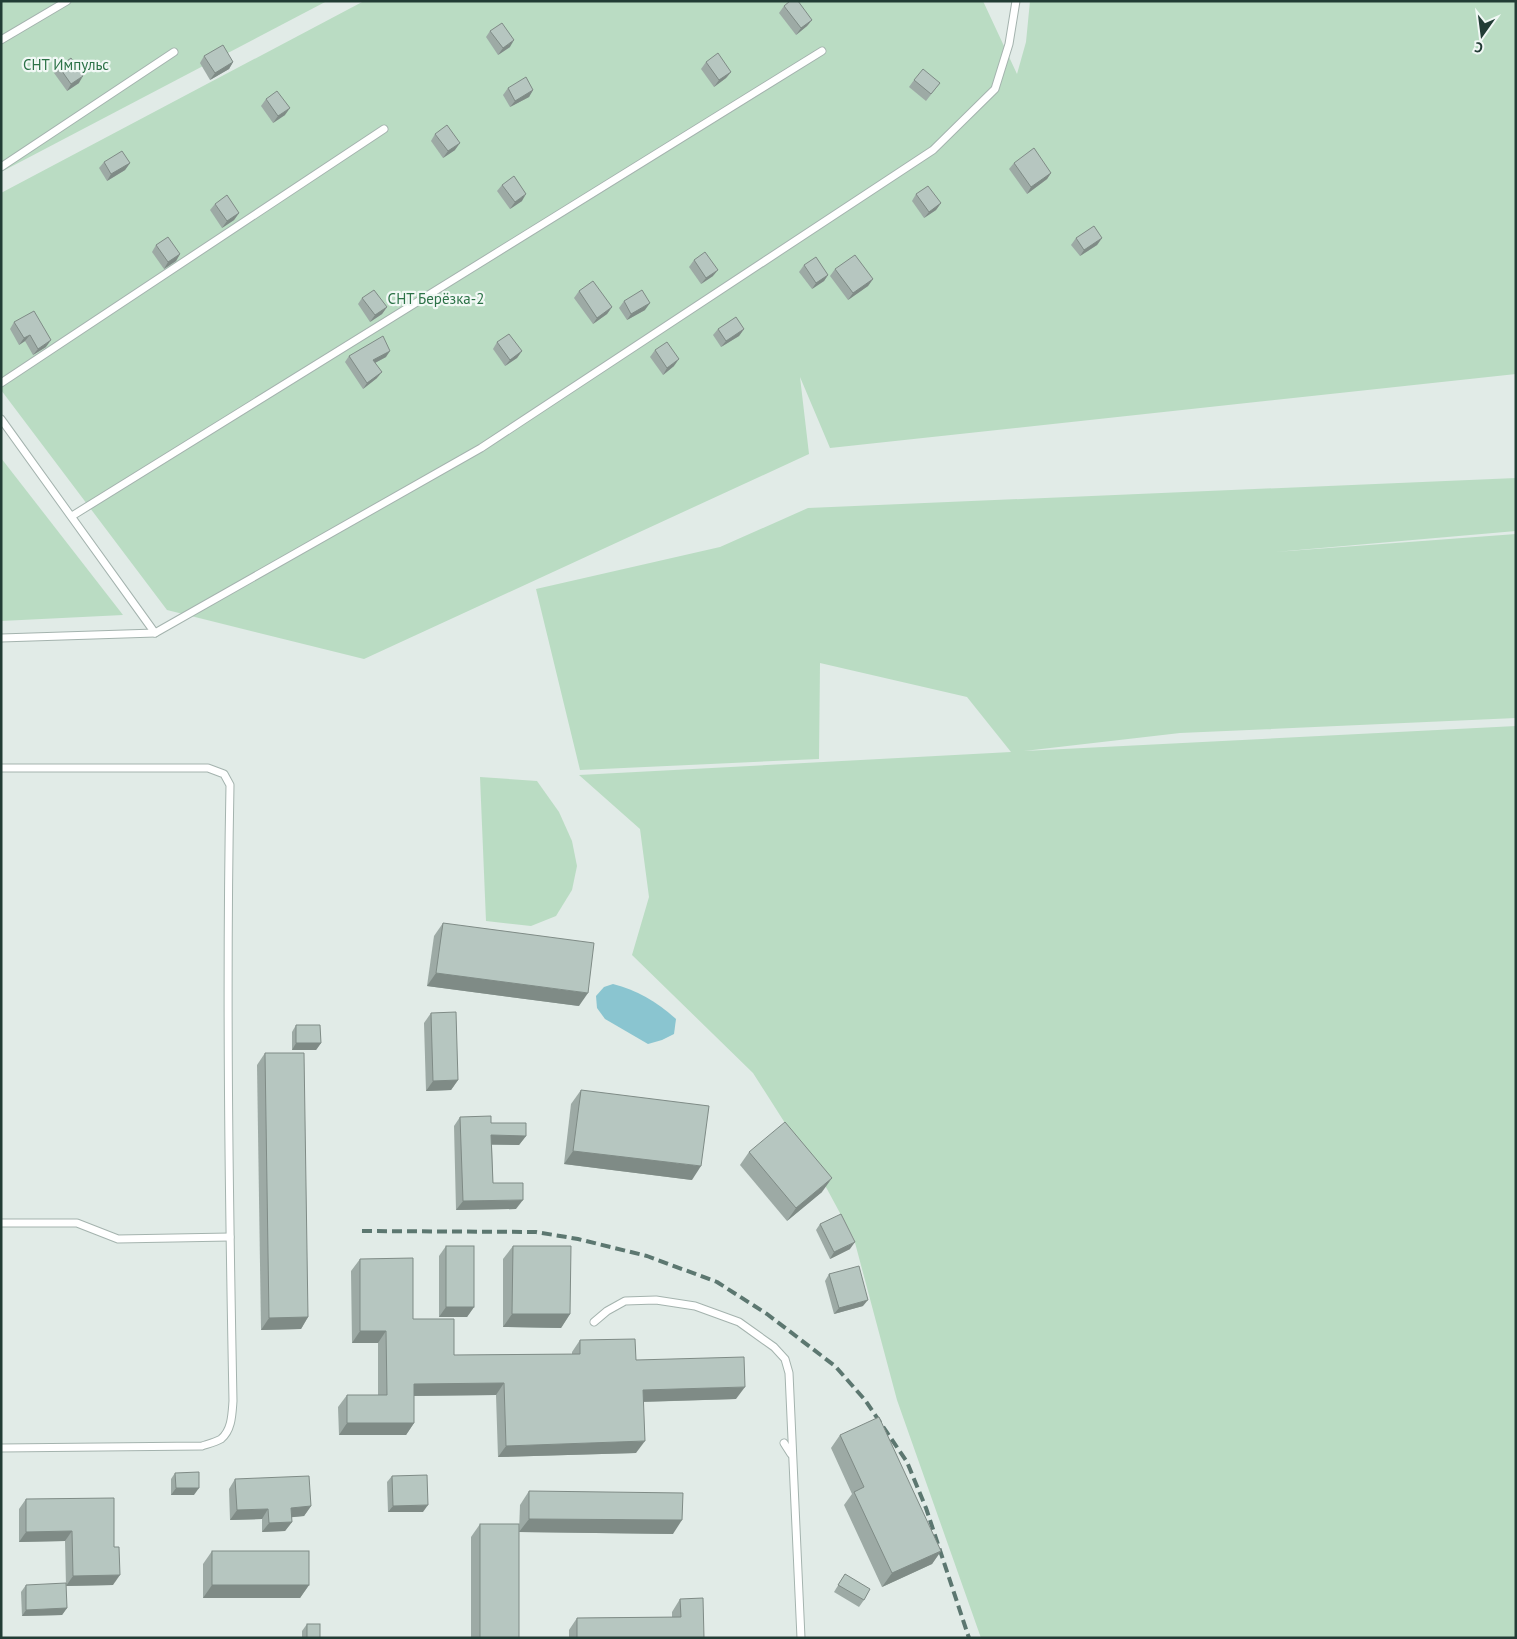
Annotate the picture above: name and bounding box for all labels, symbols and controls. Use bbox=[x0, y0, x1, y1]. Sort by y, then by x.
north arrow bbox=[1457, 10, 1507, 60]
text: С bbox=[1473, 38, 1485, 57]
park label: СНТ Импульс bbox=[23, 55, 109, 74]
park label: СНТ Берёзка-2 bbox=[388, 289, 484, 308]

